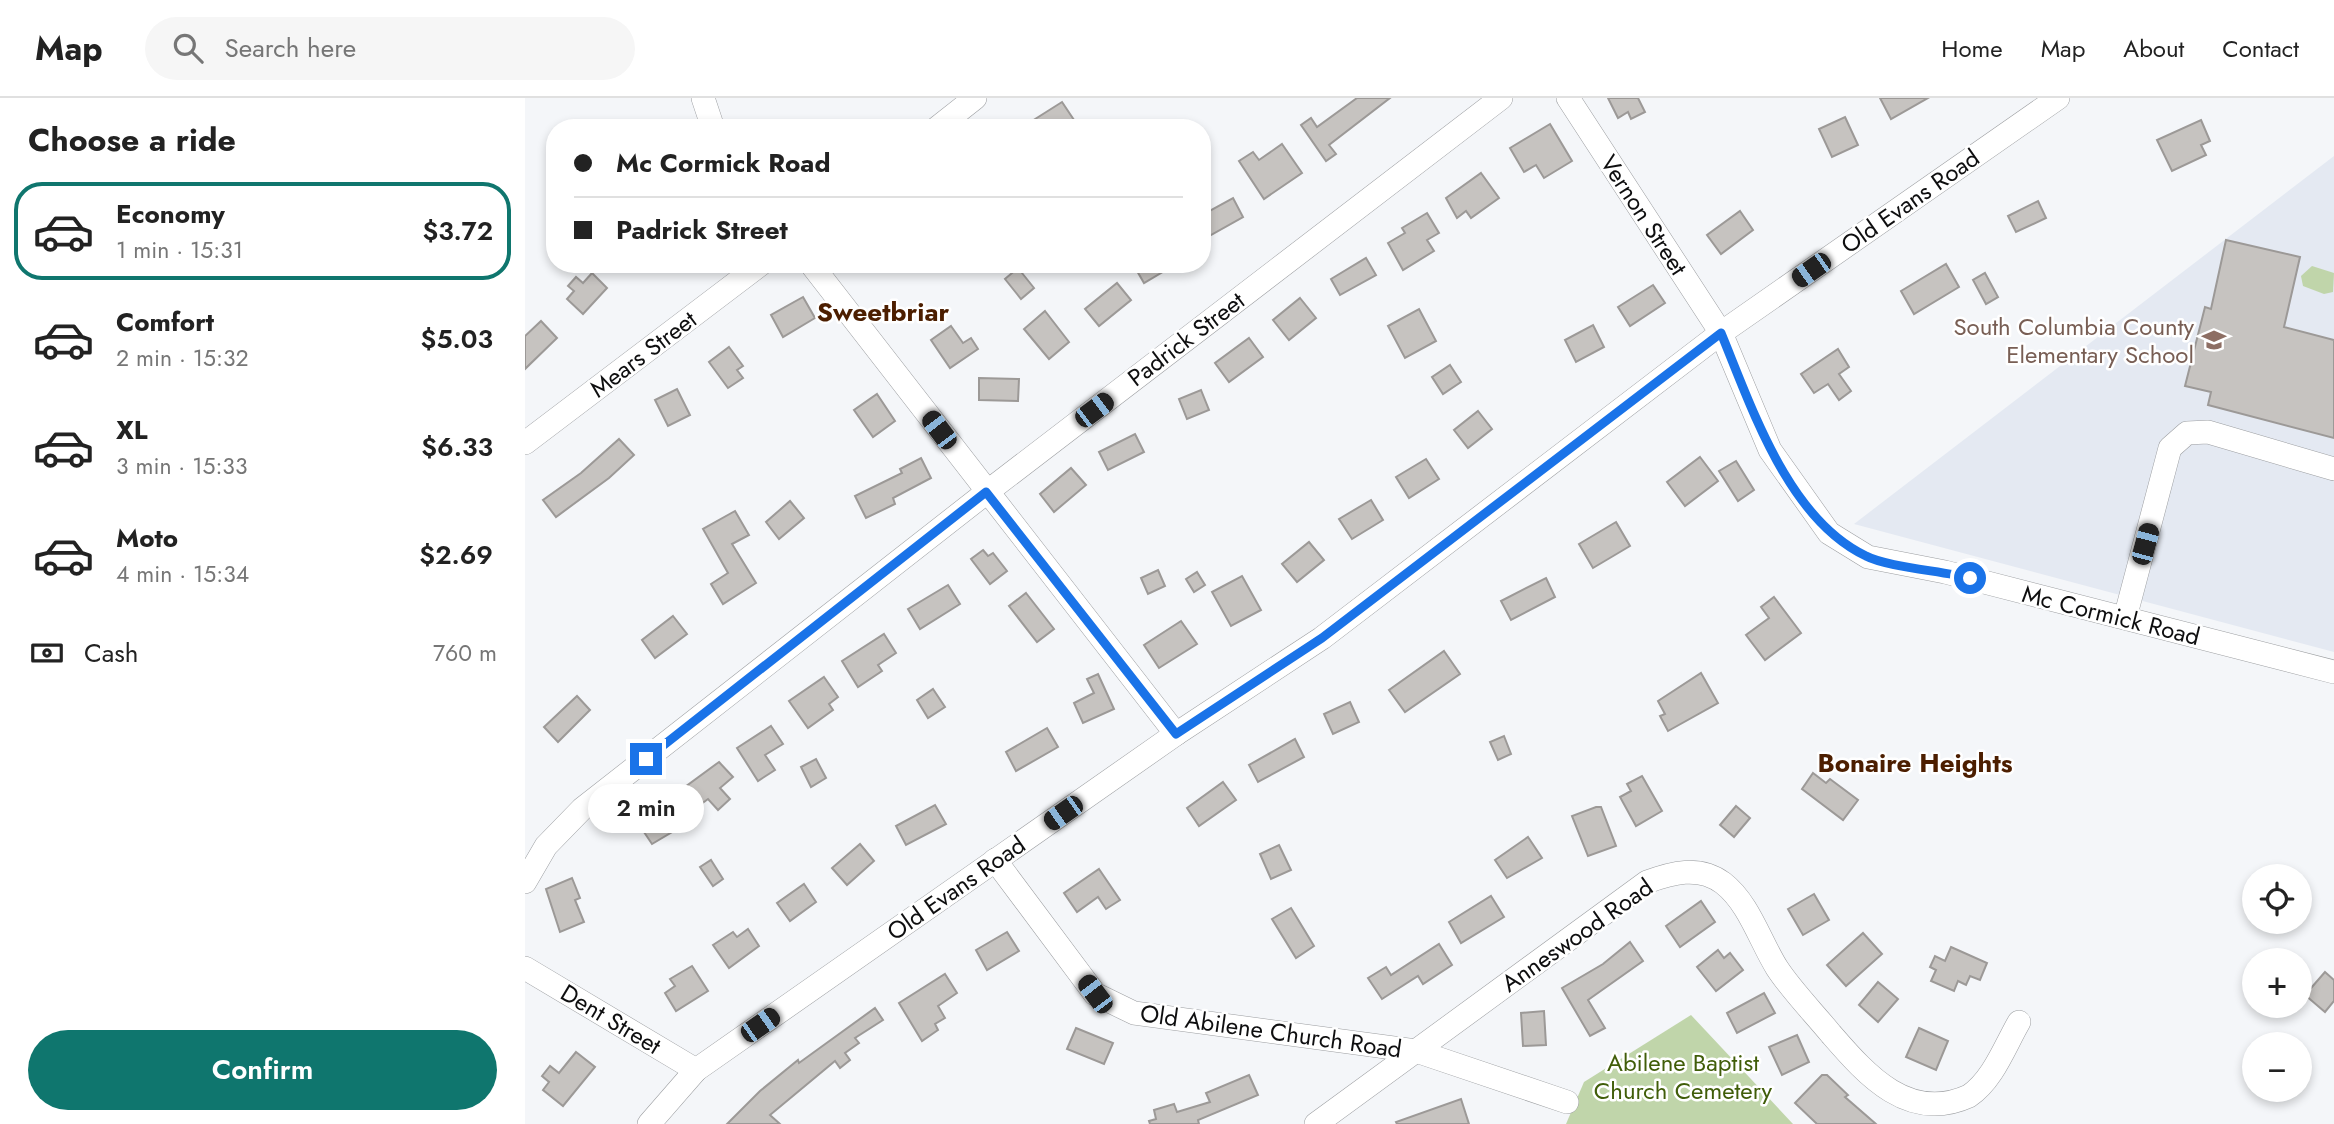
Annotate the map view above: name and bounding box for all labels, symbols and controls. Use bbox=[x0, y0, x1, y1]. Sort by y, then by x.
search box bbox=[145, 17, 635, 80]
text: Map bbox=[35, 25, 103, 72]
icon: search bbox=[169, 29, 207, 67]
text: Search here bbox=[225, 29, 356, 67]
text: Home bbox=[1941, 31, 2003, 66]
text: Map bbox=[2041, 31, 2085, 66]
text: About bbox=[2123, 31, 2184, 66]
text: Contact bbox=[2222, 31, 2299, 66]
text: Choose a ride bbox=[28, 117, 236, 163]
street label: Old Evans Road bbox=[1834, 140, 1986, 262]
text: Mc Cormick Road bbox=[616, 144, 830, 182]
street label: Vernon Street bbox=[1592, 148, 1696, 282]
text: Economy bbox=[116, 195, 225, 233]
icon: car bbox=[32, 200, 95, 263]
text: Padrick Street bbox=[616, 211, 788, 249]
text: $3.72 bbox=[422, 212, 493, 250]
text: 1 min · 15:31 bbox=[116, 233, 243, 267]
car bbox=[1788, 249, 1835, 291]
street label: Padrick Street bbox=[1120, 283, 1252, 395]
district label: Sweetbriar bbox=[817, 293, 949, 331]
street label: Mears Street bbox=[582, 302, 704, 406]
text: Comfort bbox=[116, 303, 214, 341]
icon: car bbox=[32, 308, 95, 371]
place label: South Columbia County Elementary School bbox=[1953, 309, 2194, 372]
text: $5.03 bbox=[421, 320, 493, 358]
school or university icon: South Columbia County Elementary School bbox=[2200, 326, 2228, 354]
text: 2 min · 15:32 bbox=[116, 341, 249, 375]
car bbox=[1071, 389, 1118, 431]
car bbox=[918, 407, 961, 453]
text: XL bbox=[116, 411, 148, 449]
icon: car bbox=[32, 416, 95, 479]
text: $6.33 bbox=[421, 428, 493, 466]
text: 3 min · 15:33 bbox=[116, 449, 248, 483]
text: Moto bbox=[116, 519, 178, 557]
car bbox=[2130, 521, 2161, 567]
icon: car bbox=[32, 524, 95, 587]
text: $2.69 bbox=[419, 536, 493, 574]
text: 4 min · 15:34 bbox=[116, 557, 249, 591]
route start bbox=[1954, 562, 1986, 594]
street label: Mc Cormick Road bbox=[2019, 576, 2203, 654]
icon: cash bbox=[28, 634, 66, 672]
text: Cash bbox=[84, 634, 138, 672]
text: 760 m bbox=[433, 636, 497, 670]
route end bbox=[630, 743, 662, 775]
district label: Bonaire Heights bbox=[1817, 744, 2013, 782]
callout: 2 min bbox=[588, 784, 704, 832]
text: 2 min bbox=[616, 791, 676, 825]
car bbox=[1040, 792, 1087, 834]
street label: Old Evans Road bbox=[880, 827, 1032, 949]
map controls bbox=[2242, 864, 2312, 1102]
button: locate bbox=[2242, 864, 2312, 934]
street label: Anneswood Road bbox=[1494, 870, 1660, 1000]
button: + bbox=[2242, 948, 2312, 1018]
car bbox=[1074, 971, 1117, 1017]
street label: Dent Street bbox=[554, 975, 668, 1063]
street label: Old Abilene Church Road bbox=[1138, 995, 1404, 1067]
car bbox=[737, 1004, 784, 1046]
button: Confirm bbox=[28, 1030, 497, 1110]
button: − bbox=[2242, 1032, 2312, 1102]
park label: Abilene Baptist Church Cemetery bbox=[1594, 1045, 1773, 1108]

